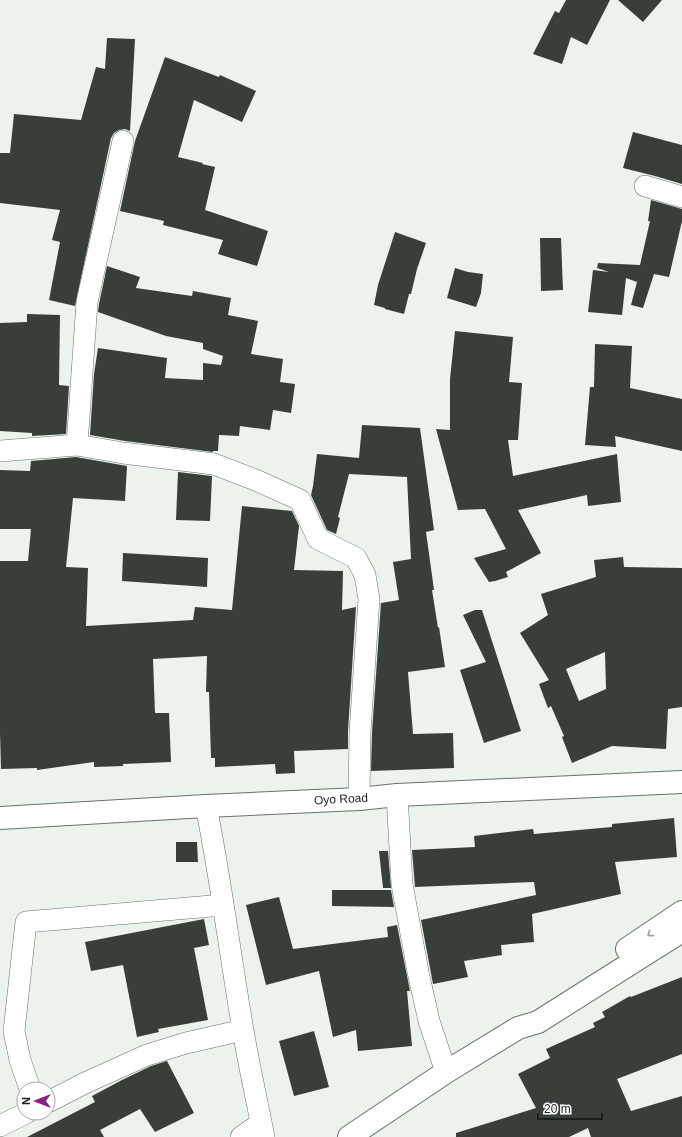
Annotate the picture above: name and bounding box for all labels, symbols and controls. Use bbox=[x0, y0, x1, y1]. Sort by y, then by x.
street label: Oyo Road bbox=[314, 791, 368, 807]
one-way arrow bbox=[647, 929, 654, 936]
north arrow bbox=[16, 1081, 56, 1121]
scale bar bbox=[538, 1095, 602, 1121]
text: N bbox=[20, 1097, 32, 1105]
text: 20 m bbox=[544, 1102, 571, 1116]

